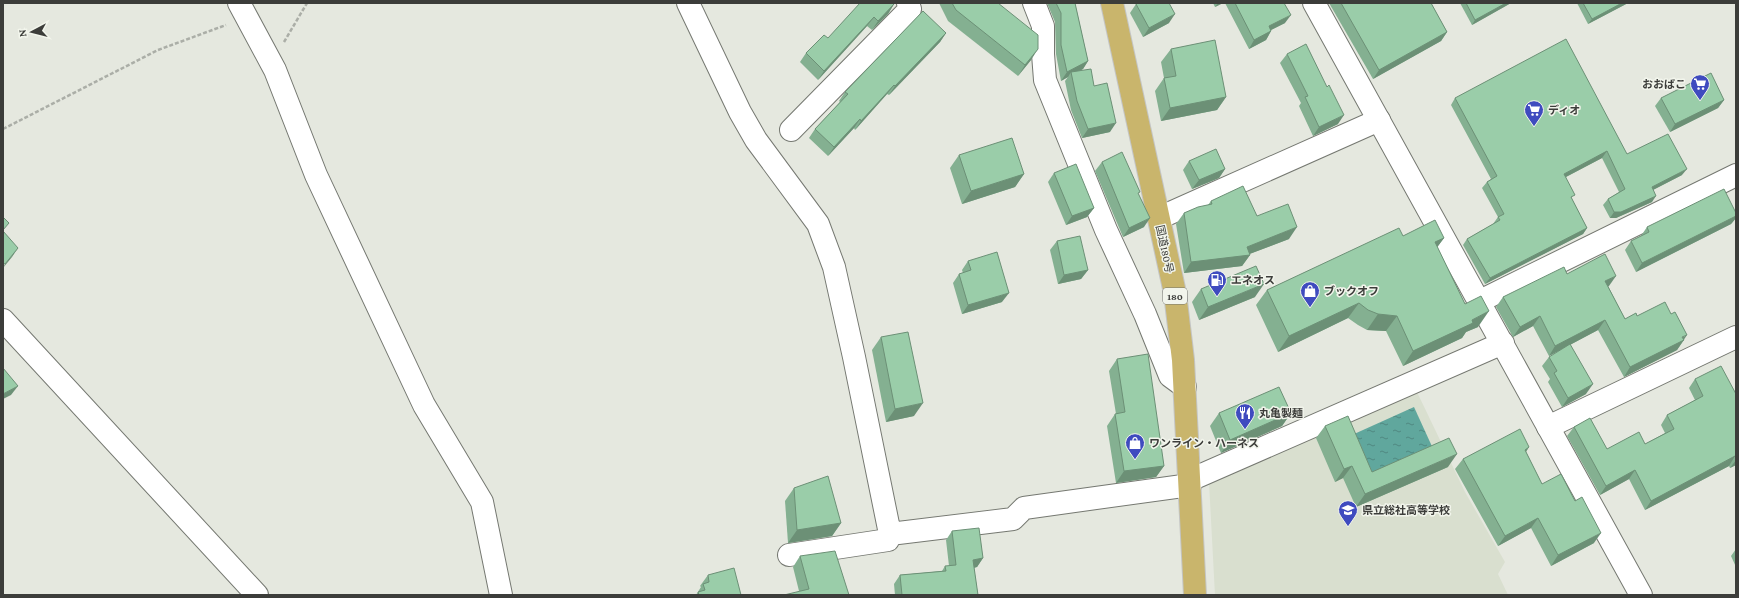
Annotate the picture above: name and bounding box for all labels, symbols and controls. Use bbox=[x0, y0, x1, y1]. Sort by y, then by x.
north arrow bbox=[12, 12, 52, 52]
text: N bbox=[16, 28, 28, 38]
supermarket icon: おおばこ bbox=[1689, 73, 1711, 101]
place label: おおばこ bbox=[1642, 78, 1686, 90]
supermarket icon: ディオ bbox=[1523, 99, 1545, 127]
place label: ディオ bbox=[1548, 104, 1580, 116]
street label: 国道180号 bbox=[1154, 224, 1176, 274]
fuel station icon: エネオス bbox=[1206, 269, 1228, 297]
place label: エネオス bbox=[1231, 274, 1275, 286]
shop icon: ブックオフ bbox=[1299, 280, 1321, 308]
place label: ブックオフ bbox=[1324, 285, 1379, 297]
road number: 180 bbox=[1163, 288, 1187, 304]
restaurant icon: 丸亀製麺 bbox=[1234, 402, 1256, 430]
place label: 丸亀製麺 bbox=[1259, 407, 1303, 419]
shop icon: ワンライン・ハーネス bbox=[1124, 432, 1146, 460]
place label: ワンライン・ハーネス bbox=[1149, 437, 1259, 449]
school or university icon: 県立総社高等学校 bbox=[1337, 499, 1359, 527]
place label: 県立総社高等学校 bbox=[1362, 504, 1450, 516]

